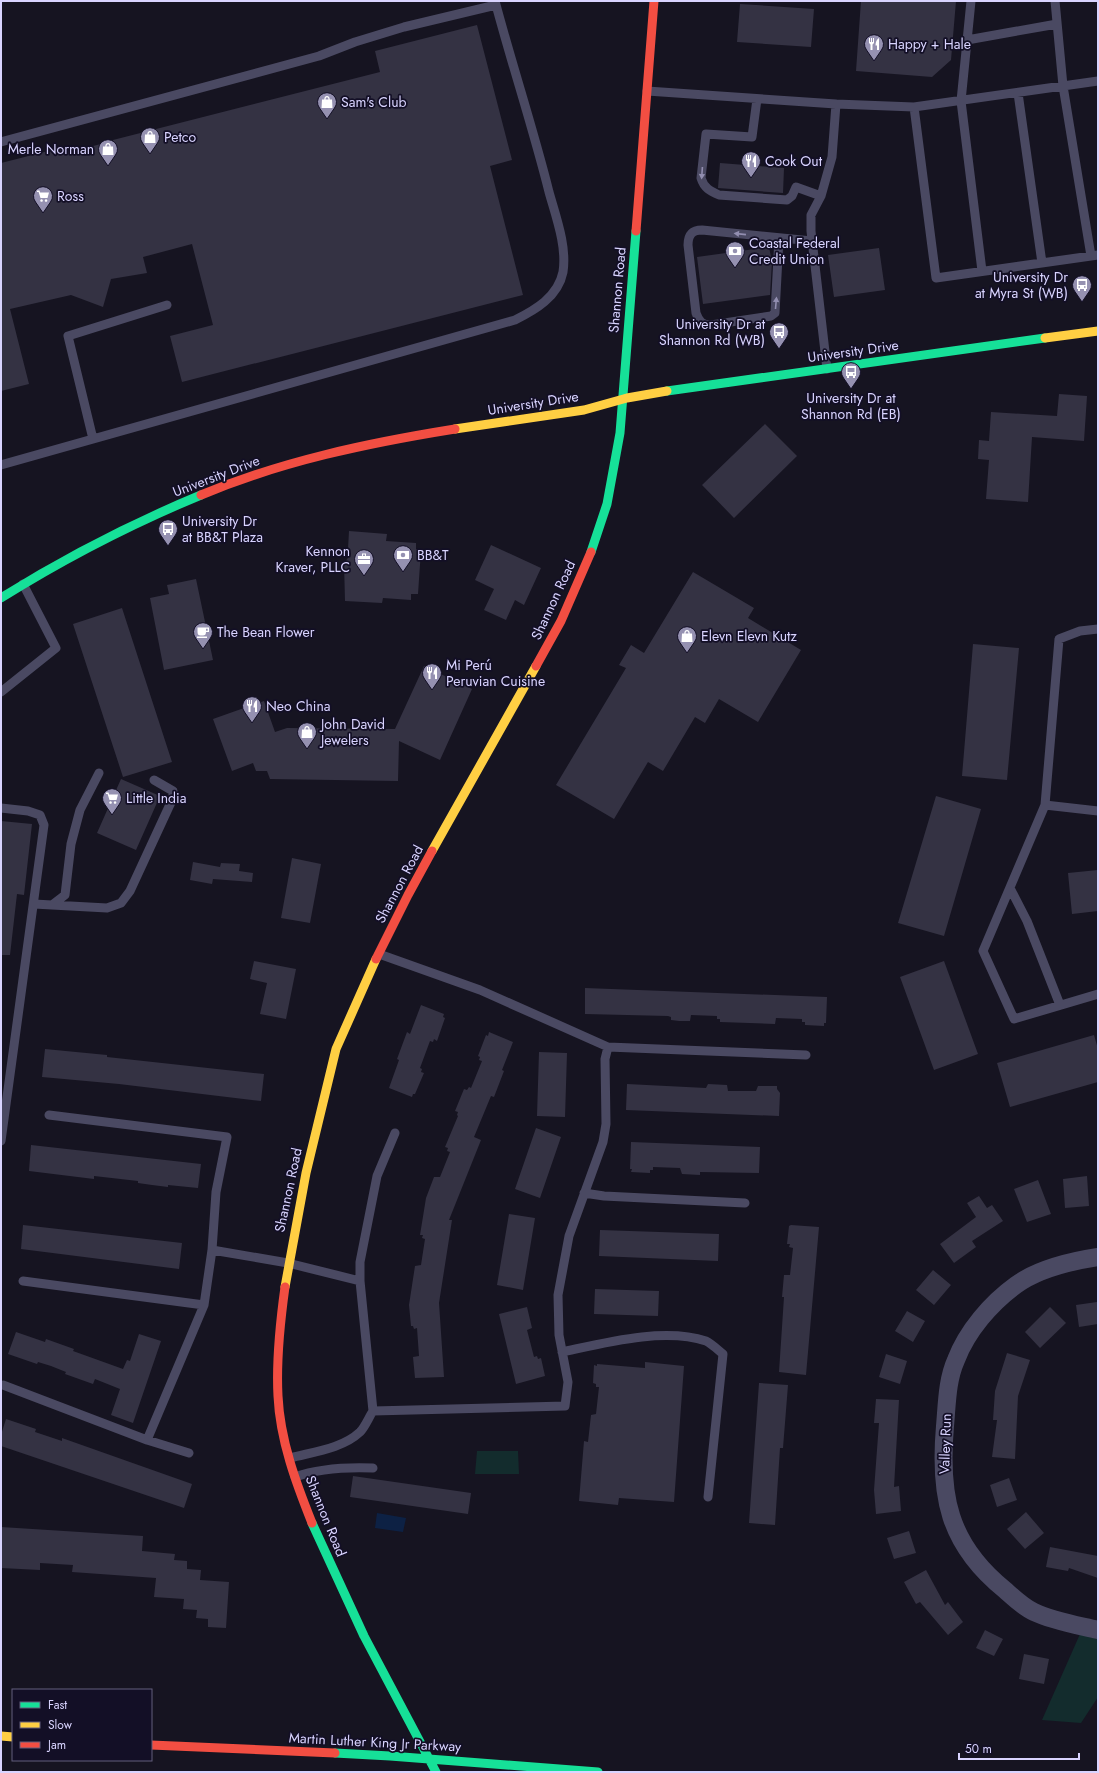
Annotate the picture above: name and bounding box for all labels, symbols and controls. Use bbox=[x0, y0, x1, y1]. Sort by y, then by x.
restaurant icon: Happy + Hale bbox=[863, 33, 885, 61]
place label: Happy + Hale bbox=[888, 34, 971, 54]
shop icon: Sam's Club bbox=[316, 91, 338, 119]
place label: Sam's Club bbox=[341, 92, 406, 112]
shop icon: Petco bbox=[139, 126, 161, 154]
place label: Petco bbox=[164, 127, 197, 147]
shop icon: Merle Norman bbox=[97, 138, 119, 166]
place label: Merle Norman bbox=[8, 139, 94, 159]
restaurant icon: Cook Out bbox=[740, 150, 762, 178]
place label: Cook Out bbox=[765, 151, 823, 171]
one-way arrow bbox=[698, 167, 705, 179]
supermarket icon: Ross bbox=[32, 185, 54, 213]
place label: Ross bbox=[57, 186, 84, 206]
one-way arrow bbox=[734, 231, 746, 237]
place label: Coastal Federal Credit Union bbox=[749, 233, 840, 269]
bank icon: Coastal Federal Credit Union bbox=[724, 240, 746, 268]
street label: Shannon Road bbox=[603, 246, 631, 334]
place label: University Dr at Myra St (WB) bbox=[975, 267, 1068, 303]
bus stop icon: University Dr at Myra St (WB) bbox=[1071, 274, 1093, 302]
one-way arrow bbox=[772, 297, 779, 309]
place label: University Dr at Shannon Rd (WB) bbox=[659, 314, 766, 350]
bus stop icon: University Dr at Shannon Rd (WB) bbox=[768, 321, 790, 349]
street label: University Drive bbox=[806, 335, 900, 367]
bus stop icon: University Dr at Shannon Rd (EB) bbox=[840, 361, 862, 389]
street label: University Drive bbox=[486, 386, 580, 420]
place label: University Dr at Shannon Rd (EB) bbox=[801, 388, 901, 424]
street label: University Drive bbox=[170, 450, 262, 502]
place label: University Dr at BB&T Plaza bbox=[182, 511, 263, 547]
bus stop icon: University Dr at BB&T Plaza bbox=[157, 518, 179, 546]
place label: Kennon Kraver, PLLC bbox=[276, 541, 350, 577]
bank icon: BB&T bbox=[392, 544, 414, 572]
place label: BB&T bbox=[417, 545, 449, 565]
office icon: Kennon Kraver, PLLC bbox=[353, 548, 375, 576]
street label: Shannon Road bbox=[526, 557, 580, 643]
cafe icon: The Bean Flower bbox=[192, 621, 214, 649]
place label: The Bean Flower bbox=[217, 622, 315, 642]
shop icon: Elevn Elevn Kutz bbox=[676, 625, 698, 653]
place label: Elevn Elevn Kutz bbox=[701, 626, 797, 646]
place label: Mi Perú Peruvian Cuisine bbox=[446, 655, 545, 691]
restaurant icon: Mi Perú Peruvian Cuisine bbox=[421, 662, 443, 690]
restaurant icon: Neo China bbox=[241, 695, 263, 723]
place label: Neo China bbox=[266, 696, 331, 716]
place label: John David Jewelers bbox=[319, 714, 385, 750]
shop icon: John David Jewelers bbox=[296, 721, 318, 749]
supermarket icon: Little India bbox=[101, 787, 123, 815]
place label: Little India bbox=[126, 788, 186, 808]
street label: Shannon Road bbox=[370, 841, 428, 927]
street label: Shannon Road bbox=[269, 1146, 307, 1234]
street label: Valley Run bbox=[934, 1413, 956, 1475]
street label: Shannon Road bbox=[301, 1472, 351, 1560]
legend bbox=[12, 1689, 152, 1761]
text: Fast bbox=[48, 1696, 67, 1714]
text: Slow bbox=[48, 1716, 73, 1734]
street label: Martin Luther King Jr Parkway bbox=[288, 1727, 463, 1757]
scale bar bbox=[959, 1735, 1079, 1761]
text: Jam bbox=[46, 1736, 66, 1754]
text: 50 m bbox=[965, 1740, 992, 1758]

